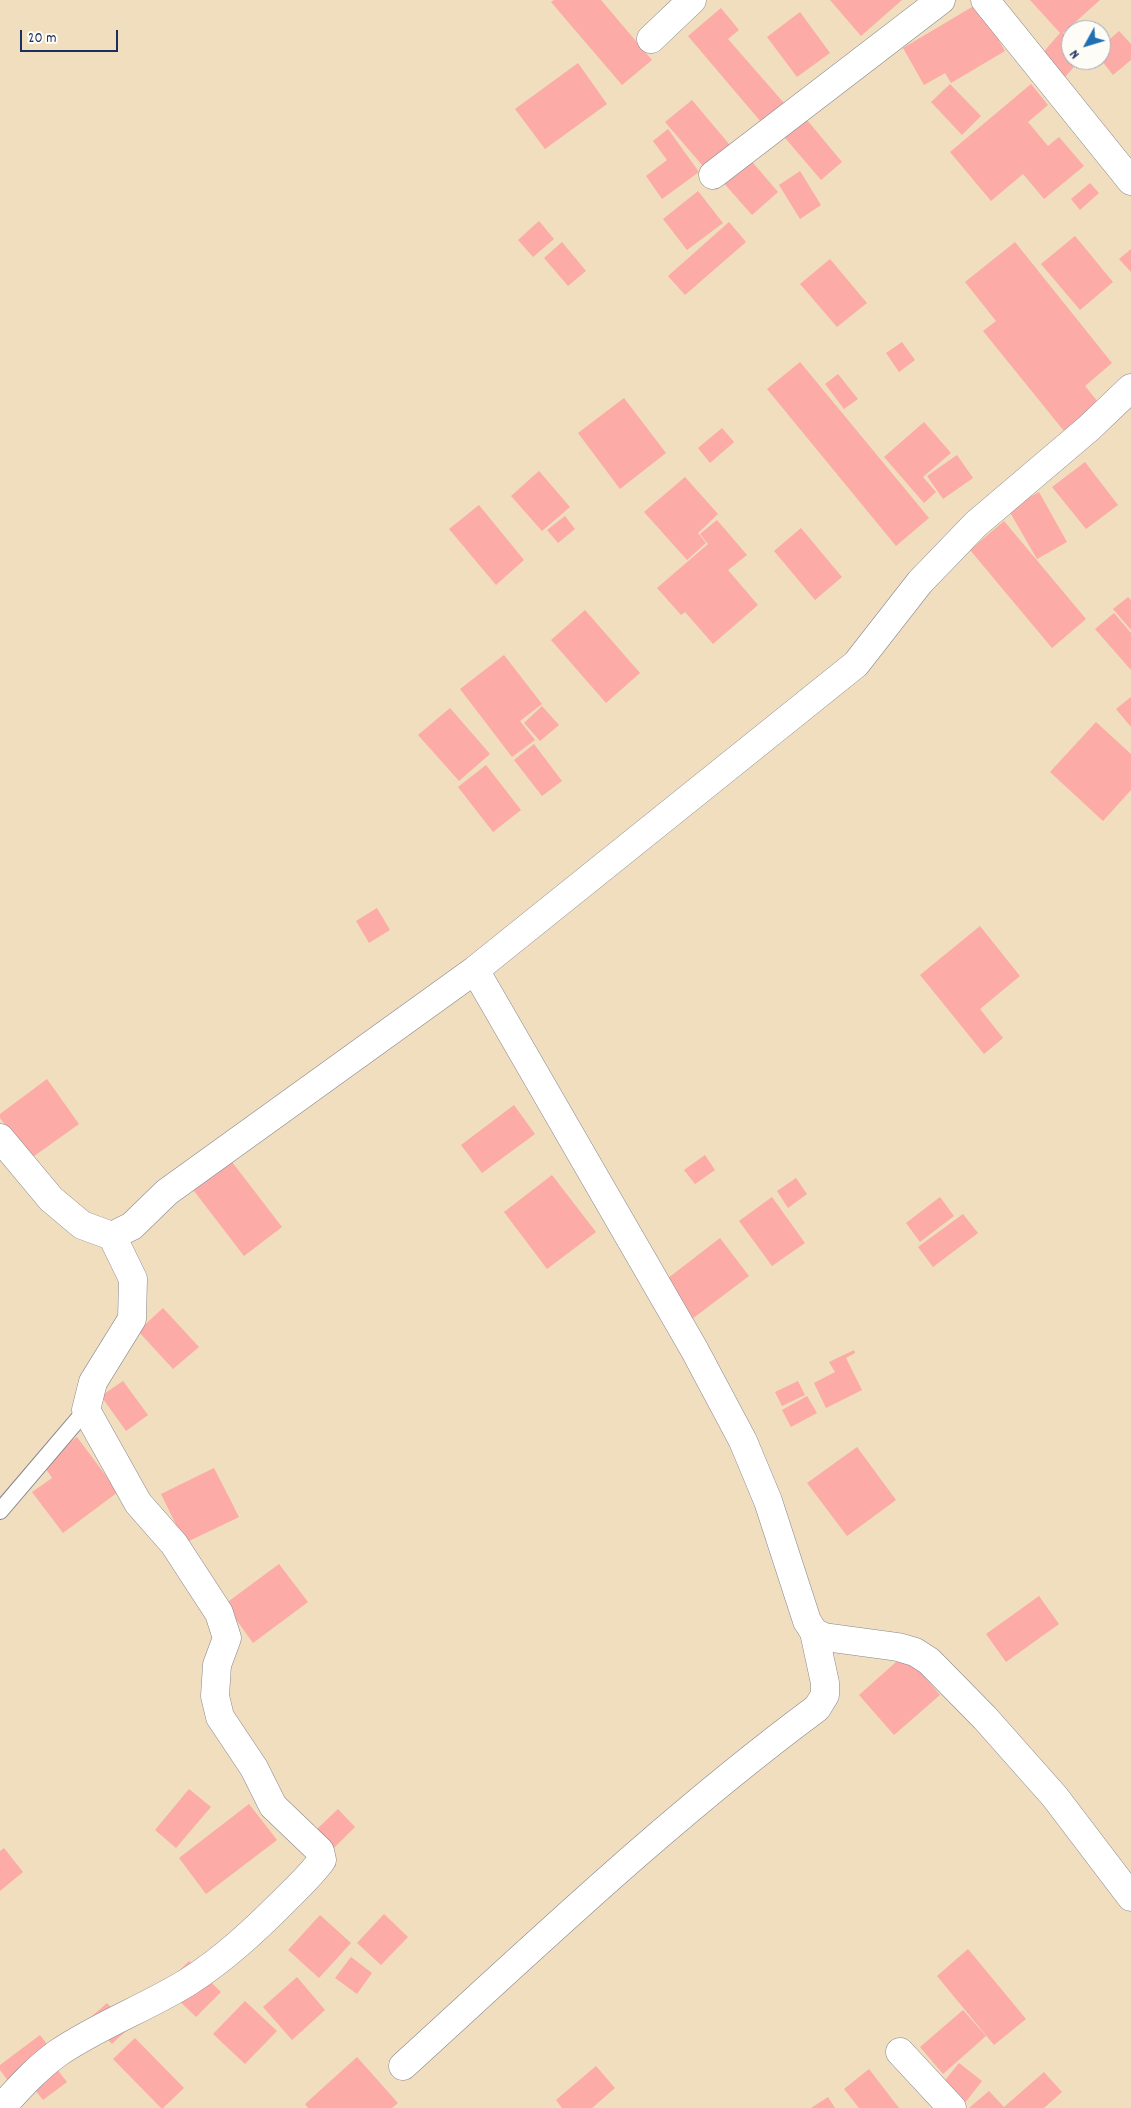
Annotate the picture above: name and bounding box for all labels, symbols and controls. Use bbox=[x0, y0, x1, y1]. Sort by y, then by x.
scale bar bbox=[22, 20, 120, 52]
north arrow bbox=[1061, 20, 1111, 70]
text: 20 m bbox=[28, 28, 56, 50]
text: N bbox=[1065, 45, 1085, 63]

